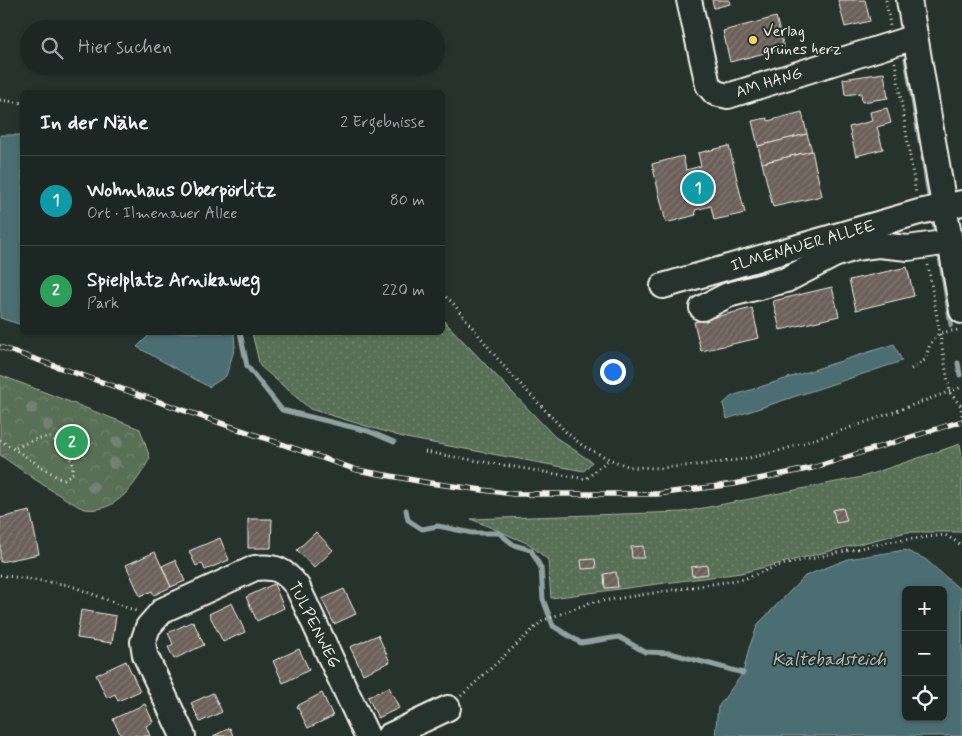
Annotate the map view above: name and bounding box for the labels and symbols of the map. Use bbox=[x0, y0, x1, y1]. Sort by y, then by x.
place label: Verlag grünes herz bbox=[763, 21, 842, 60]
marker: Verlag grünes herz bbox=[747, 34, 759, 46]
street label: AM HANG bbox=[733, 63, 805, 103]
pin: 1 bbox=[682, 169, 714, 207]
street label: ILMENAUER ALLEE bbox=[728, 215, 878, 277]
your location bbox=[600, 359, 626, 385]
pin: 2 bbox=[56, 423, 88, 461]
street label: TULPENWEG bbox=[283, 578, 345, 672]
water label: Kaltebadsteich bbox=[772, 648, 886, 672]

